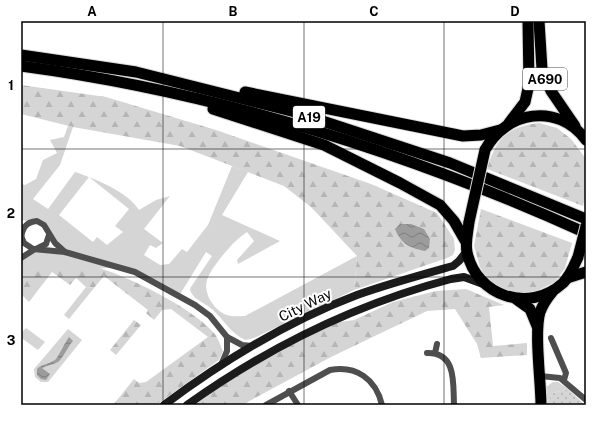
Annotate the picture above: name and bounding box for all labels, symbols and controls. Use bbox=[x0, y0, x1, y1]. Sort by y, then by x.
text: A bbox=[87, 4, 97, 19]
text: B bbox=[229, 4, 238, 19]
text: C bbox=[369, 4, 379, 19]
text: D bbox=[510, 4, 520, 19]
road number: A690 bbox=[523, 68, 567, 90]
text: 1 bbox=[8, 78, 14, 93]
road number: A19 bbox=[293, 106, 325, 128]
text: 2 bbox=[7, 206, 15, 221]
street label: City Way bbox=[276, 285, 334, 325]
text: 3 bbox=[7, 333, 16, 348]

